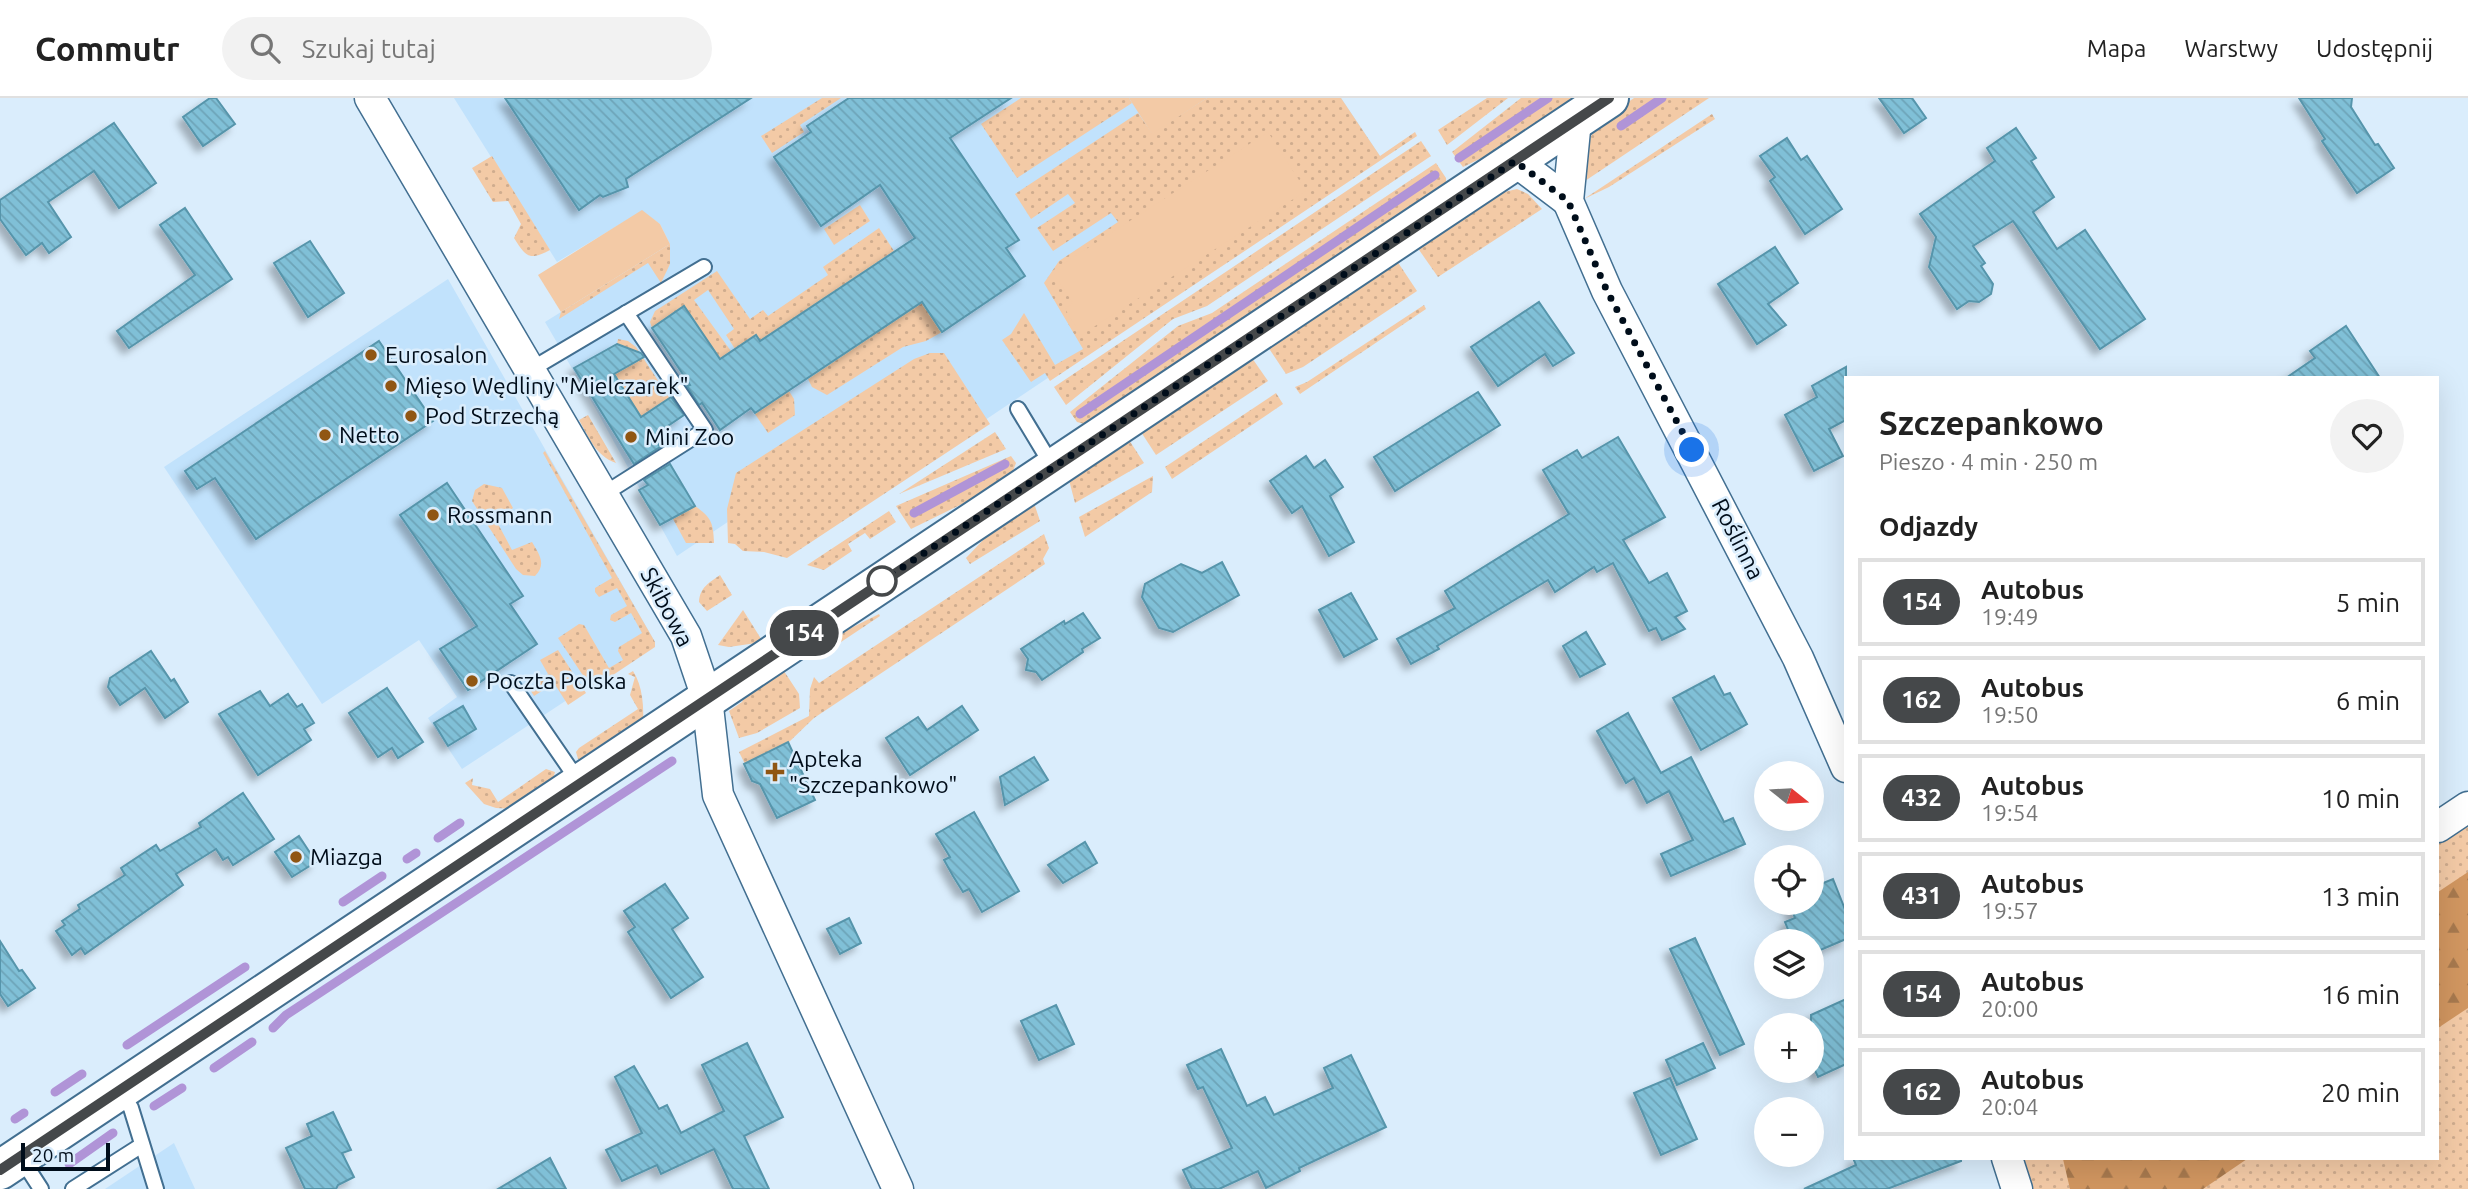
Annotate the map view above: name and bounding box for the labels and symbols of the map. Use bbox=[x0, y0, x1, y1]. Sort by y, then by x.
place label: Eurosalon bbox=[385, 342, 487, 367]
marker: Eurosalon bbox=[363, 347, 379, 363]
place label: Mięso Wędliny "Mielczarek" bbox=[405, 373, 689, 398]
marker: Mięso Wędliny "Mielczarek" bbox=[383, 378, 399, 394]
place label: Pod Strzechą bbox=[425, 403, 559, 428]
marker: Pod Strzechą bbox=[403, 408, 419, 424]
place label: Netto bbox=[339, 422, 400, 447]
place label: Mini Zoo bbox=[645, 424, 734, 449]
marker: Netto bbox=[317, 427, 333, 443]
marker: Mini Zoo bbox=[623, 429, 639, 445]
your location bbox=[1674, 432, 1709, 467]
street label: Roślinna bbox=[1707, 494, 1769, 583]
place label: Rossmann bbox=[447, 502, 553, 527]
marker: Rossmann bbox=[425, 507, 441, 523]
street label: Skibowa bbox=[636, 563, 699, 651]
unlabelled marker bbox=[867, 566, 897, 596]
line badge: 154 bbox=[764, 610, 844, 656]
place label: Poczta Polska bbox=[486, 668, 627, 693]
marker: Poczta Polska bbox=[464, 673, 480, 689]
place label: Apteka "Szczepankowo" bbox=[789, 746, 957, 797]
north arrow bbox=[1754, 761, 1824, 831]
marker: Apteka "Szczepankowo" bbox=[767, 764, 783, 780]
place label: Miazga bbox=[310, 844, 383, 869]
marker: Miazga bbox=[288, 849, 304, 865]
scale bar bbox=[21, 1140, 110, 1172]

